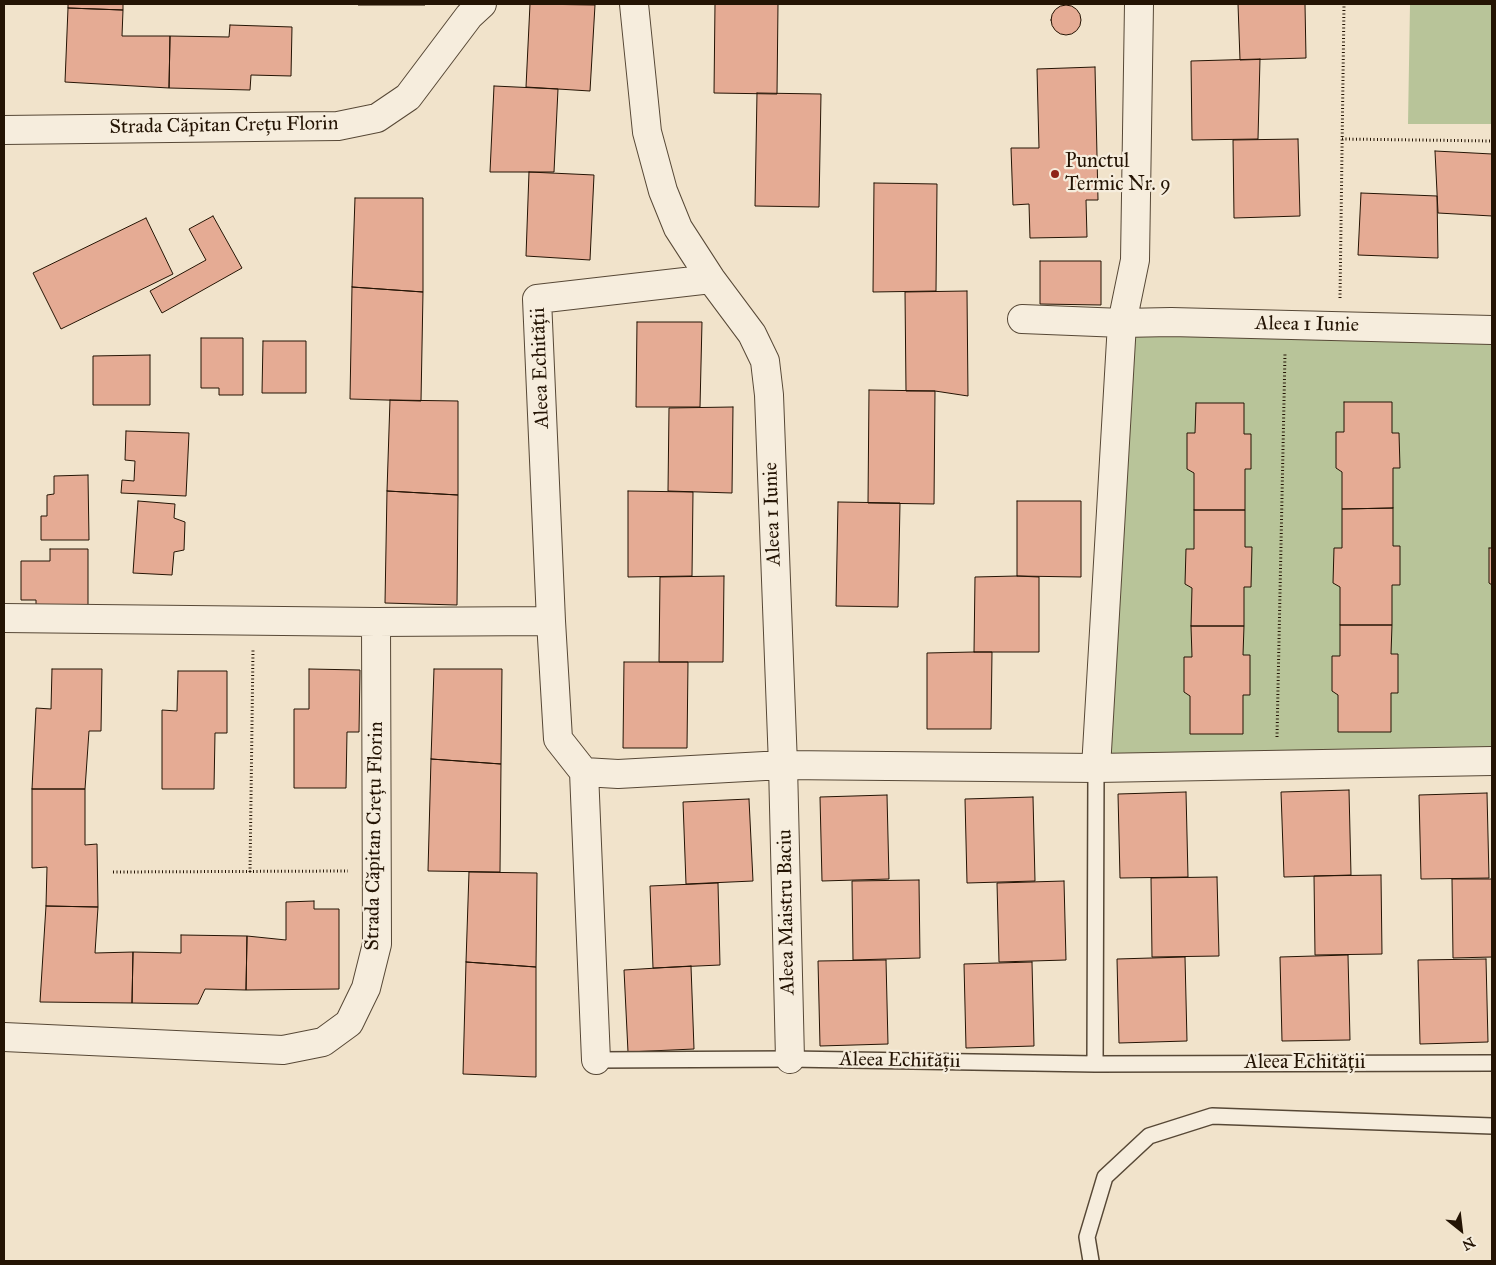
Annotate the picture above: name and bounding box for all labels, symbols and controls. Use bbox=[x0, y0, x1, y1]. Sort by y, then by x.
street label: Strada Căpitan Crețu Florin bbox=[109, 112, 339, 140]
place label: Punctul Termic Nr. 9 bbox=[1065, 150, 1171, 197]
marker: Punctul Termic Nr. 9 bbox=[1049, 168, 1061, 180]
street label: Aleea Echității bbox=[527, 307, 555, 429]
street label: Aleea 1 Iunie bbox=[1255, 312, 1359, 338]
street label: Aleea 1 Iunie bbox=[759, 462, 787, 566]
street label: Strada Căpitan Crețu Florin bbox=[361, 721, 389, 951]
street label: Aleea Maistru Baciu bbox=[774, 829, 800, 995]
street label: Aleea Echității bbox=[839, 1048, 961, 1074]
street label: Aleea Echității bbox=[1244, 1051, 1366, 1075]
north arrow bbox=[1436, 1205, 1486, 1255]
text: N bbox=[1459, 1233, 1478, 1254]

